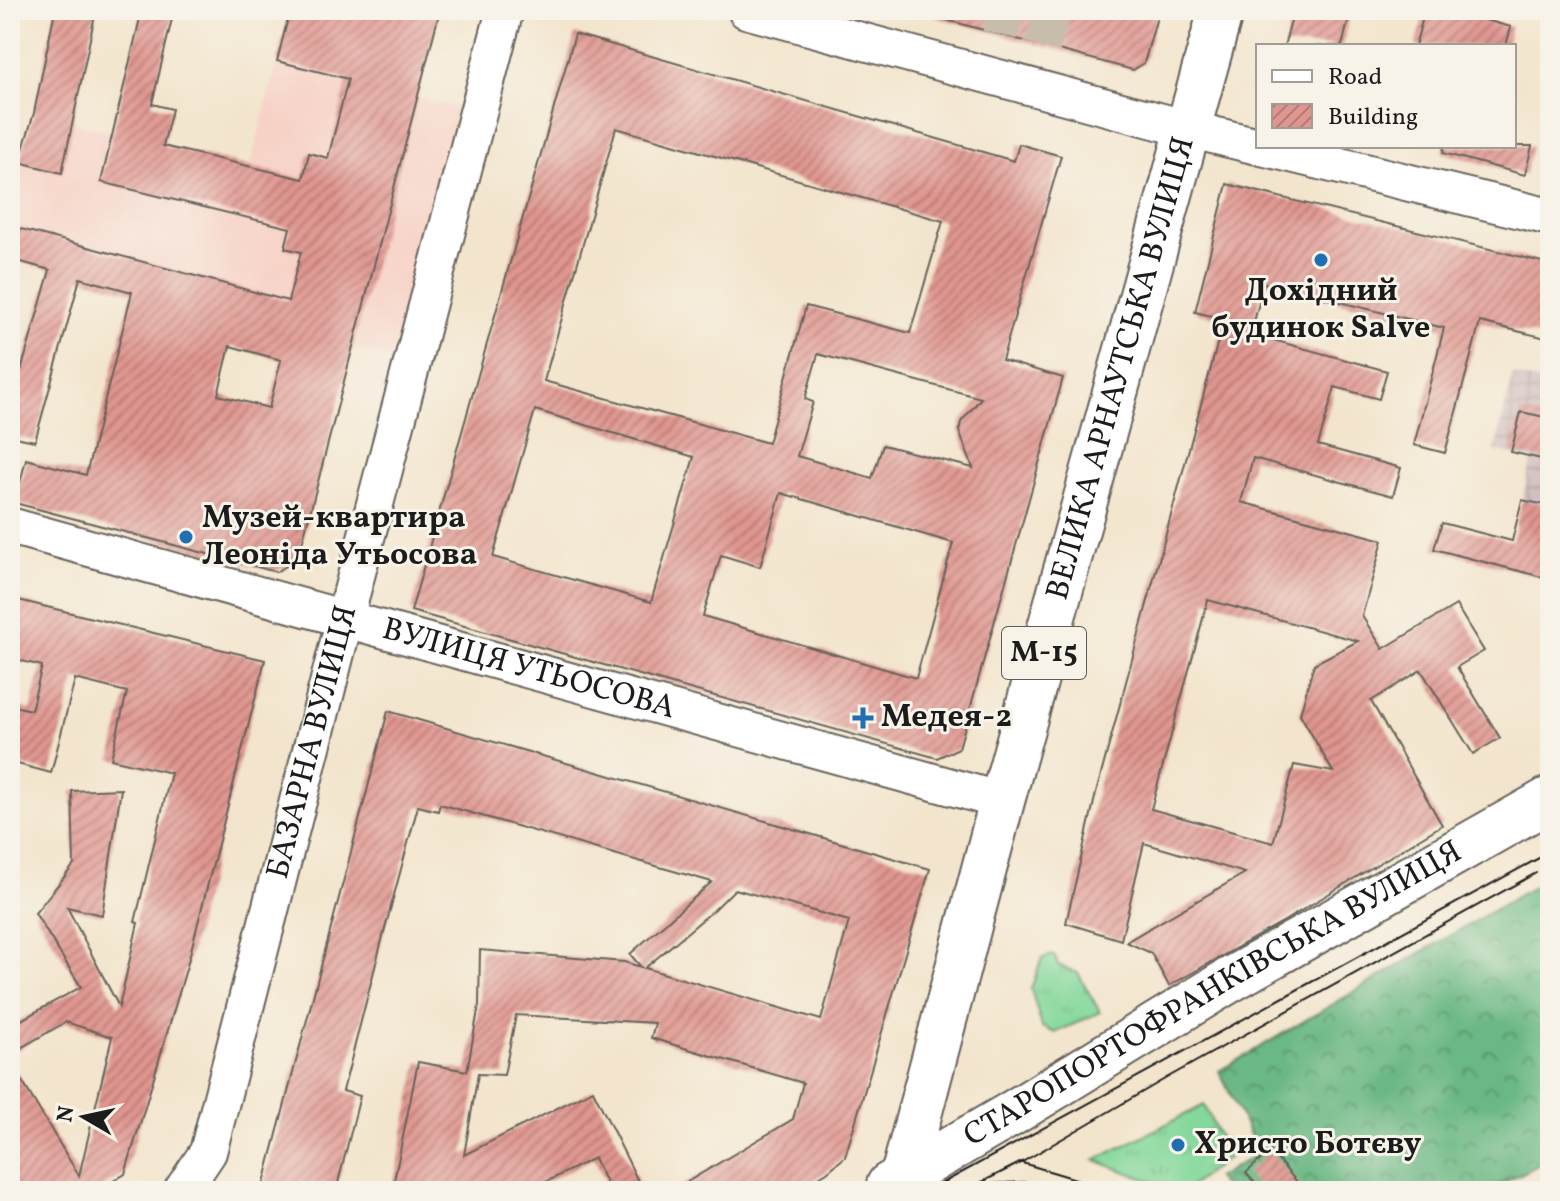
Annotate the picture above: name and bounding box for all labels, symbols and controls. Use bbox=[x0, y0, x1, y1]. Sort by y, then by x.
legend bbox=[1256, 44, 1516, 148]
text: Road bbox=[1328, 61, 1382, 95]
text: Building bbox=[1328, 101, 1418, 135]
street label: ВЕЛИКА АРНАУТСЬКА ВУЛИЦЯ bbox=[1037, 132, 1207, 605]
marker: Дохідний будинок Salve bbox=[1312, 251, 1330, 269]
place label: Дохідний будинок Salve bbox=[1212, 270, 1430, 351]
place label: Музей-квартира Леоніда Утьосова bbox=[202, 497, 477, 578]
marker: Музей-квартира Леоніда Утьосова bbox=[177, 528, 195, 546]
street label: БАЗАРНА ВУЛИЦЯ bbox=[257, 601, 369, 884]
street label: ВУЛИЦЯ УТЬОСОВА bbox=[377, 608, 680, 731]
road number: М-15 bbox=[1002, 627, 1086, 679]
place label: Медея-2 bbox=[881, 696, 1012, 740]
marker: Медея-2 bbox=[852, 707, 874, 729]
street label: СТАРОПОРТОФРАНКІВСЬКА ВУЛИЦЯ bbox=[956, 831, 1470, 1159]
north arrow bbox=[44, 1077, 124, 1157]
text: N bbox=[50, 1104, 83, 1125]
place label: Христо Ботєву bbox=[1194, 1123, 1422, 1167]
marker: Христо Ботєву bbox=[1169, 1136, 1187, 1154]

